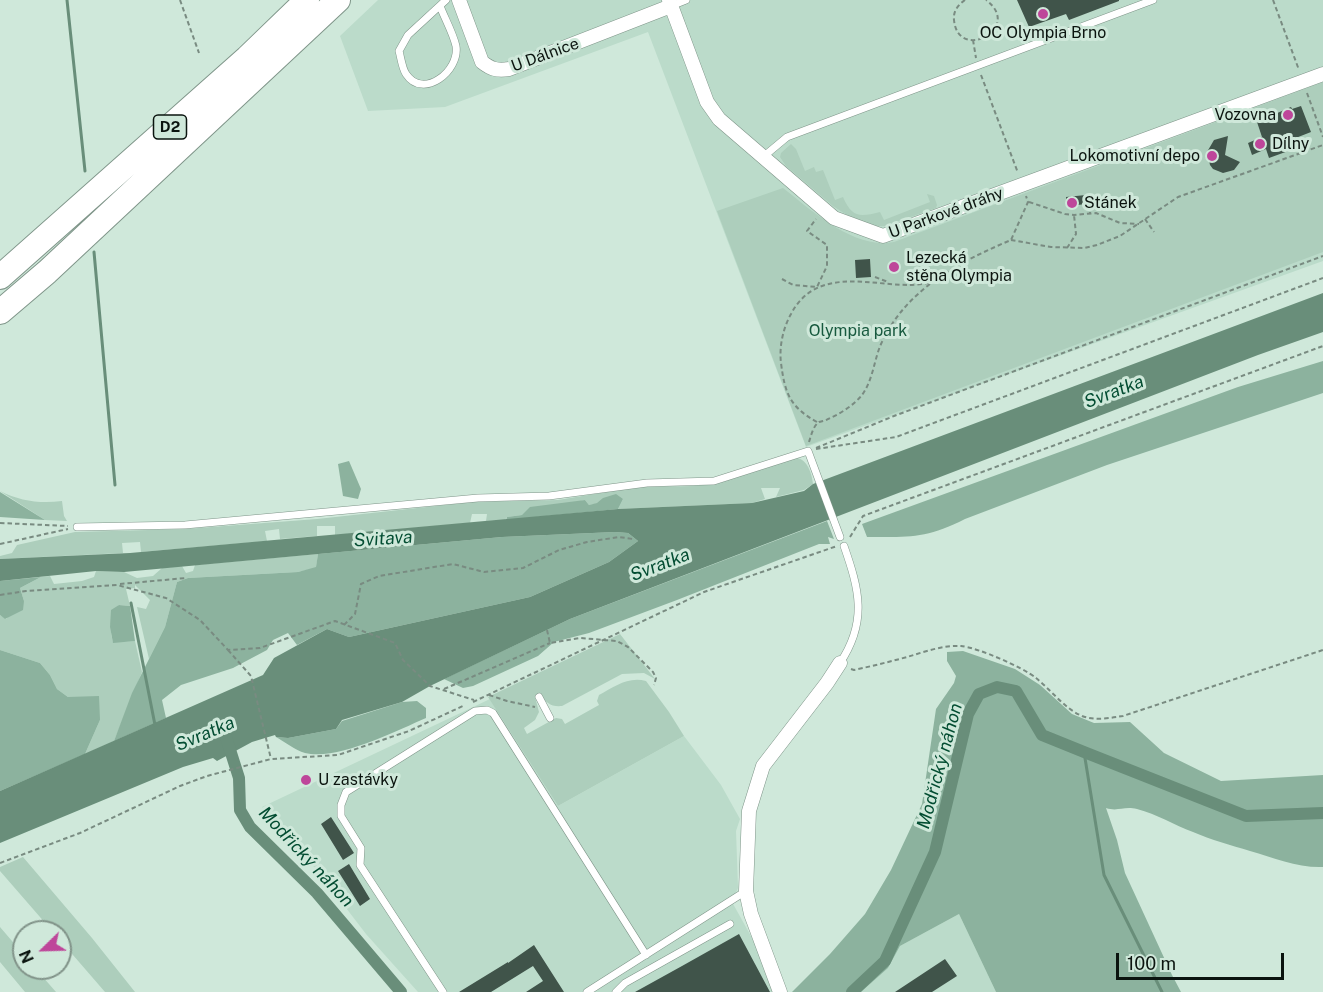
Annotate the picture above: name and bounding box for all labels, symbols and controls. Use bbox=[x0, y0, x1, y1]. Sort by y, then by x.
marker: OC Olympia Brno bbox=[1036, 7, 1050, 21]
place label: OC Olympia Brno bbox=[980, 23, 1106, 43]
street label: U Dálnice bbox=[508, 34, 582, 76]
place label: Vozovna bbox=[1214, 105, 1276, 125]
marker: Vozovna bbox=[1281, 108, 1295, 122]
road number: D2 bbox=[154, 115, 186, 139]
place label: Dílny bbox=[1272, 134, 1309, 154]
marker: Dílny bbox=[1253, 137, 1267, 151]
place label: Lokomotivní depo bbox=[1069, 146, 1200, 166]
marker: Lokomotivní depo bbox=[1205, 149, 1219, 163]
street label: U Parkové dráhy bbox=[886, 183, 1006, 243]
place label: Stánek bbox=[1084, 193, 1137, 213]
marker: Stánek bbox=[1065, 196, 1079, 210]
place label: Lezecká stěna Olympia bbox=[906, 248, 1012, 286]
marker: Lezecká stěna Olympia bbox=[887, 260, 901, 274]
park label: Olympia park bbox=[809, 321, 907, 341]
water label: Svratka bbox=[1081, 371, 1147, 413]
water label: Svitava bbox=[353, 526, 413, 552]
water label: Svratka bbox=[627, 544, 693, 586]
water label: Modřický náhon bbox=[913, 701, 967, 831]
water label: Svratka bbox=[172, 712, 238, 756]
place label: U zastávky bbox=[318, 770, 398, 790]
marker: U zastávky bbox=[299, 773, 313, 787]
water label: Modřický náhon bbox=[254, 802, 358, 912]
north arrow bbox=[12, 920, 72, 980]
scale bar bbox=[1119, 941, 1287, 979]
text: N bbox=[16, 947, 38, 966]
text: 100 m bbox=[1127, 953, 1176, 974]

